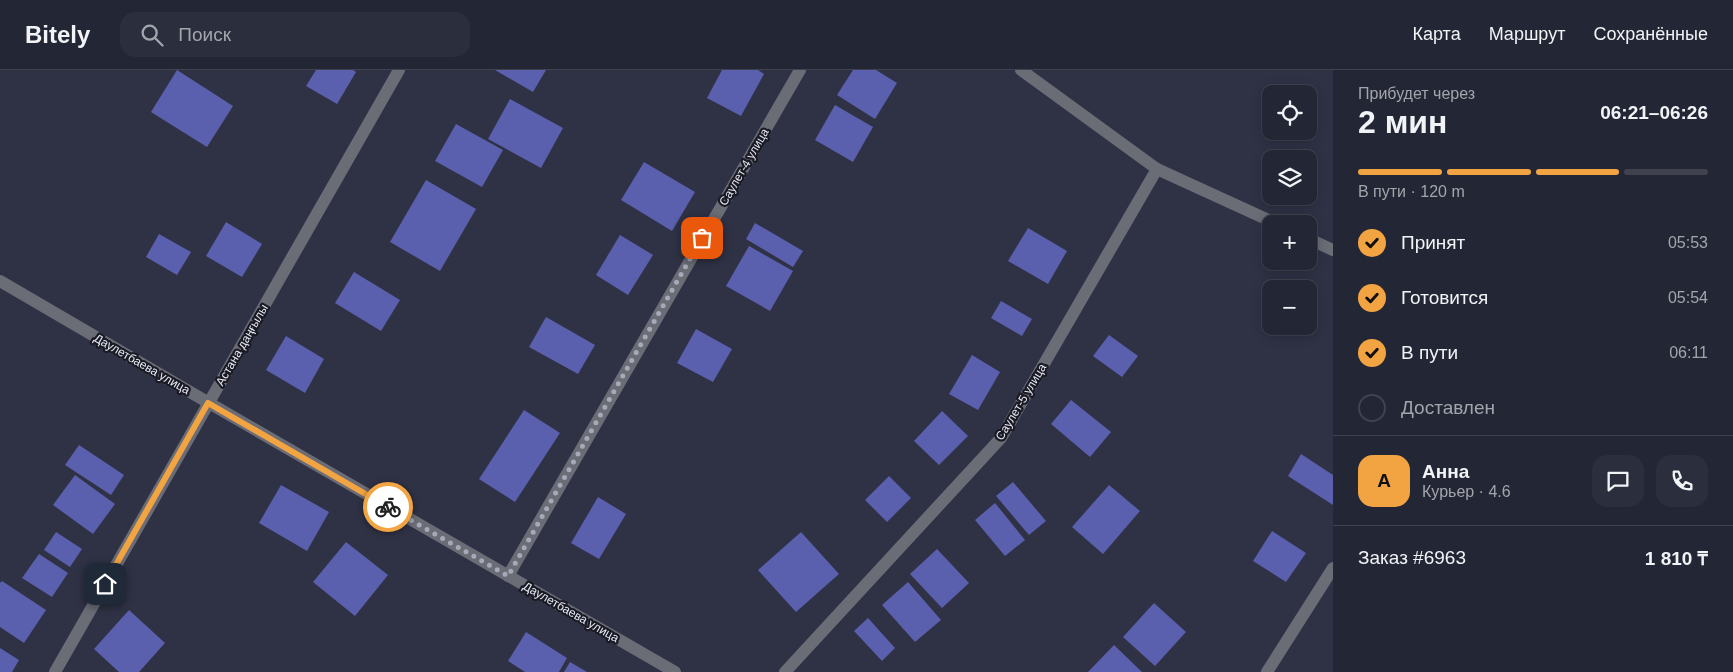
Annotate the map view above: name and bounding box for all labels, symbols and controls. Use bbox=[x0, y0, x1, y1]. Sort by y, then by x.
search box bbox=[120, 12, 470, 57]
text: Bitely bbox=[25, 21, 90, 48]
icon: search bbox=[138, 21, 166, 49]
text: Поиск bbox=[178, 24, 231, 45]
text: Карта bbox=[1413, 24, 1461, 44]
text: Маршрут bbox=[1489, 24, 1565, 44]
text: Сохранённые bbox=[1593, 24, 1708, 44]
map controls bbox=[1262, 85, 1317, 335]
button: locate bbox=[1262, 85, 1317, 140]
text: Прибудет через bbox=[1358, 85, 1475, 102]
text: 06:21–06:26 bbox=[1600, 102, 1708, 123]
text: 2 мин bbox=[1358, 104, 1447, 140]
street label: Саулет-4 улица bbox=[716, 126, 772, 208]
button: layers bbox=[1262, 150, 1317, 205]
text: В пути · 120 m bbox=[1358, 183, 1465, 200]
button: + bbox=[1262, 215, 1317, 270]
pin bbox=[681, 217, 723, 259]
icon: bag bbox=[688, 224, 716, 252]
icon: check bbox=[1358, 229, 1386, 257]
text: Принят bbox=[1401, 232, 1465, 253]
text: 05:53 bbox=[1668, 234, 1708, 251]
button: − bbox=[1262, 280, 1317, 335]
icon: check bbox=[1358, 284, 1386, 312]
text: Готовится bbox=[1401, 287, 1488, 308]
text: 05:54 bbox=[1668, 289, 1708, 306]
street label: Астана даңғылы bbox=[213, 302, 271, 388]
street label: Даулетбаева улица bbox=[92, 331, 193, 397]
icon: check bbox=[1358, 339, 1386, 367]
text: В пути bbox=[1401, 342, 1458, 363]
text: 06:11 bbox=[1669, 344, 1708, 361]
street label: Саулет-5 улица bbox=[993, 361, 1050, 443]
text: Доставлен bbox=[1401, 397, 1495, 418]
button: chat bbox=[1592, 455, 1644, 507]
button: phone bbox=[1656, 455, 1708, 507]
text: Анна bbox=[1422, 461, 1469, 482]
text: А bbox=[1377, 470, 1391, 491]
courier bbox=[363, 482, 413, 532]
text: Курьер · 4.6 bbox=[1422, 483, 1511, 500]
icon: bike bbox=[374, 493, 402, 521]
text: Заказ #6963 bbox=[1358, 547, 1466, 568]
text: 1 810 ₸ bbox=[1645, 548, 1708, 569]
pin bbox=[84, 563, 126, 605]
icon: home bbox=[91, 570, 119, 598]
street label: Даулетбаева улица bbox=[521, 579, 622, 645]

